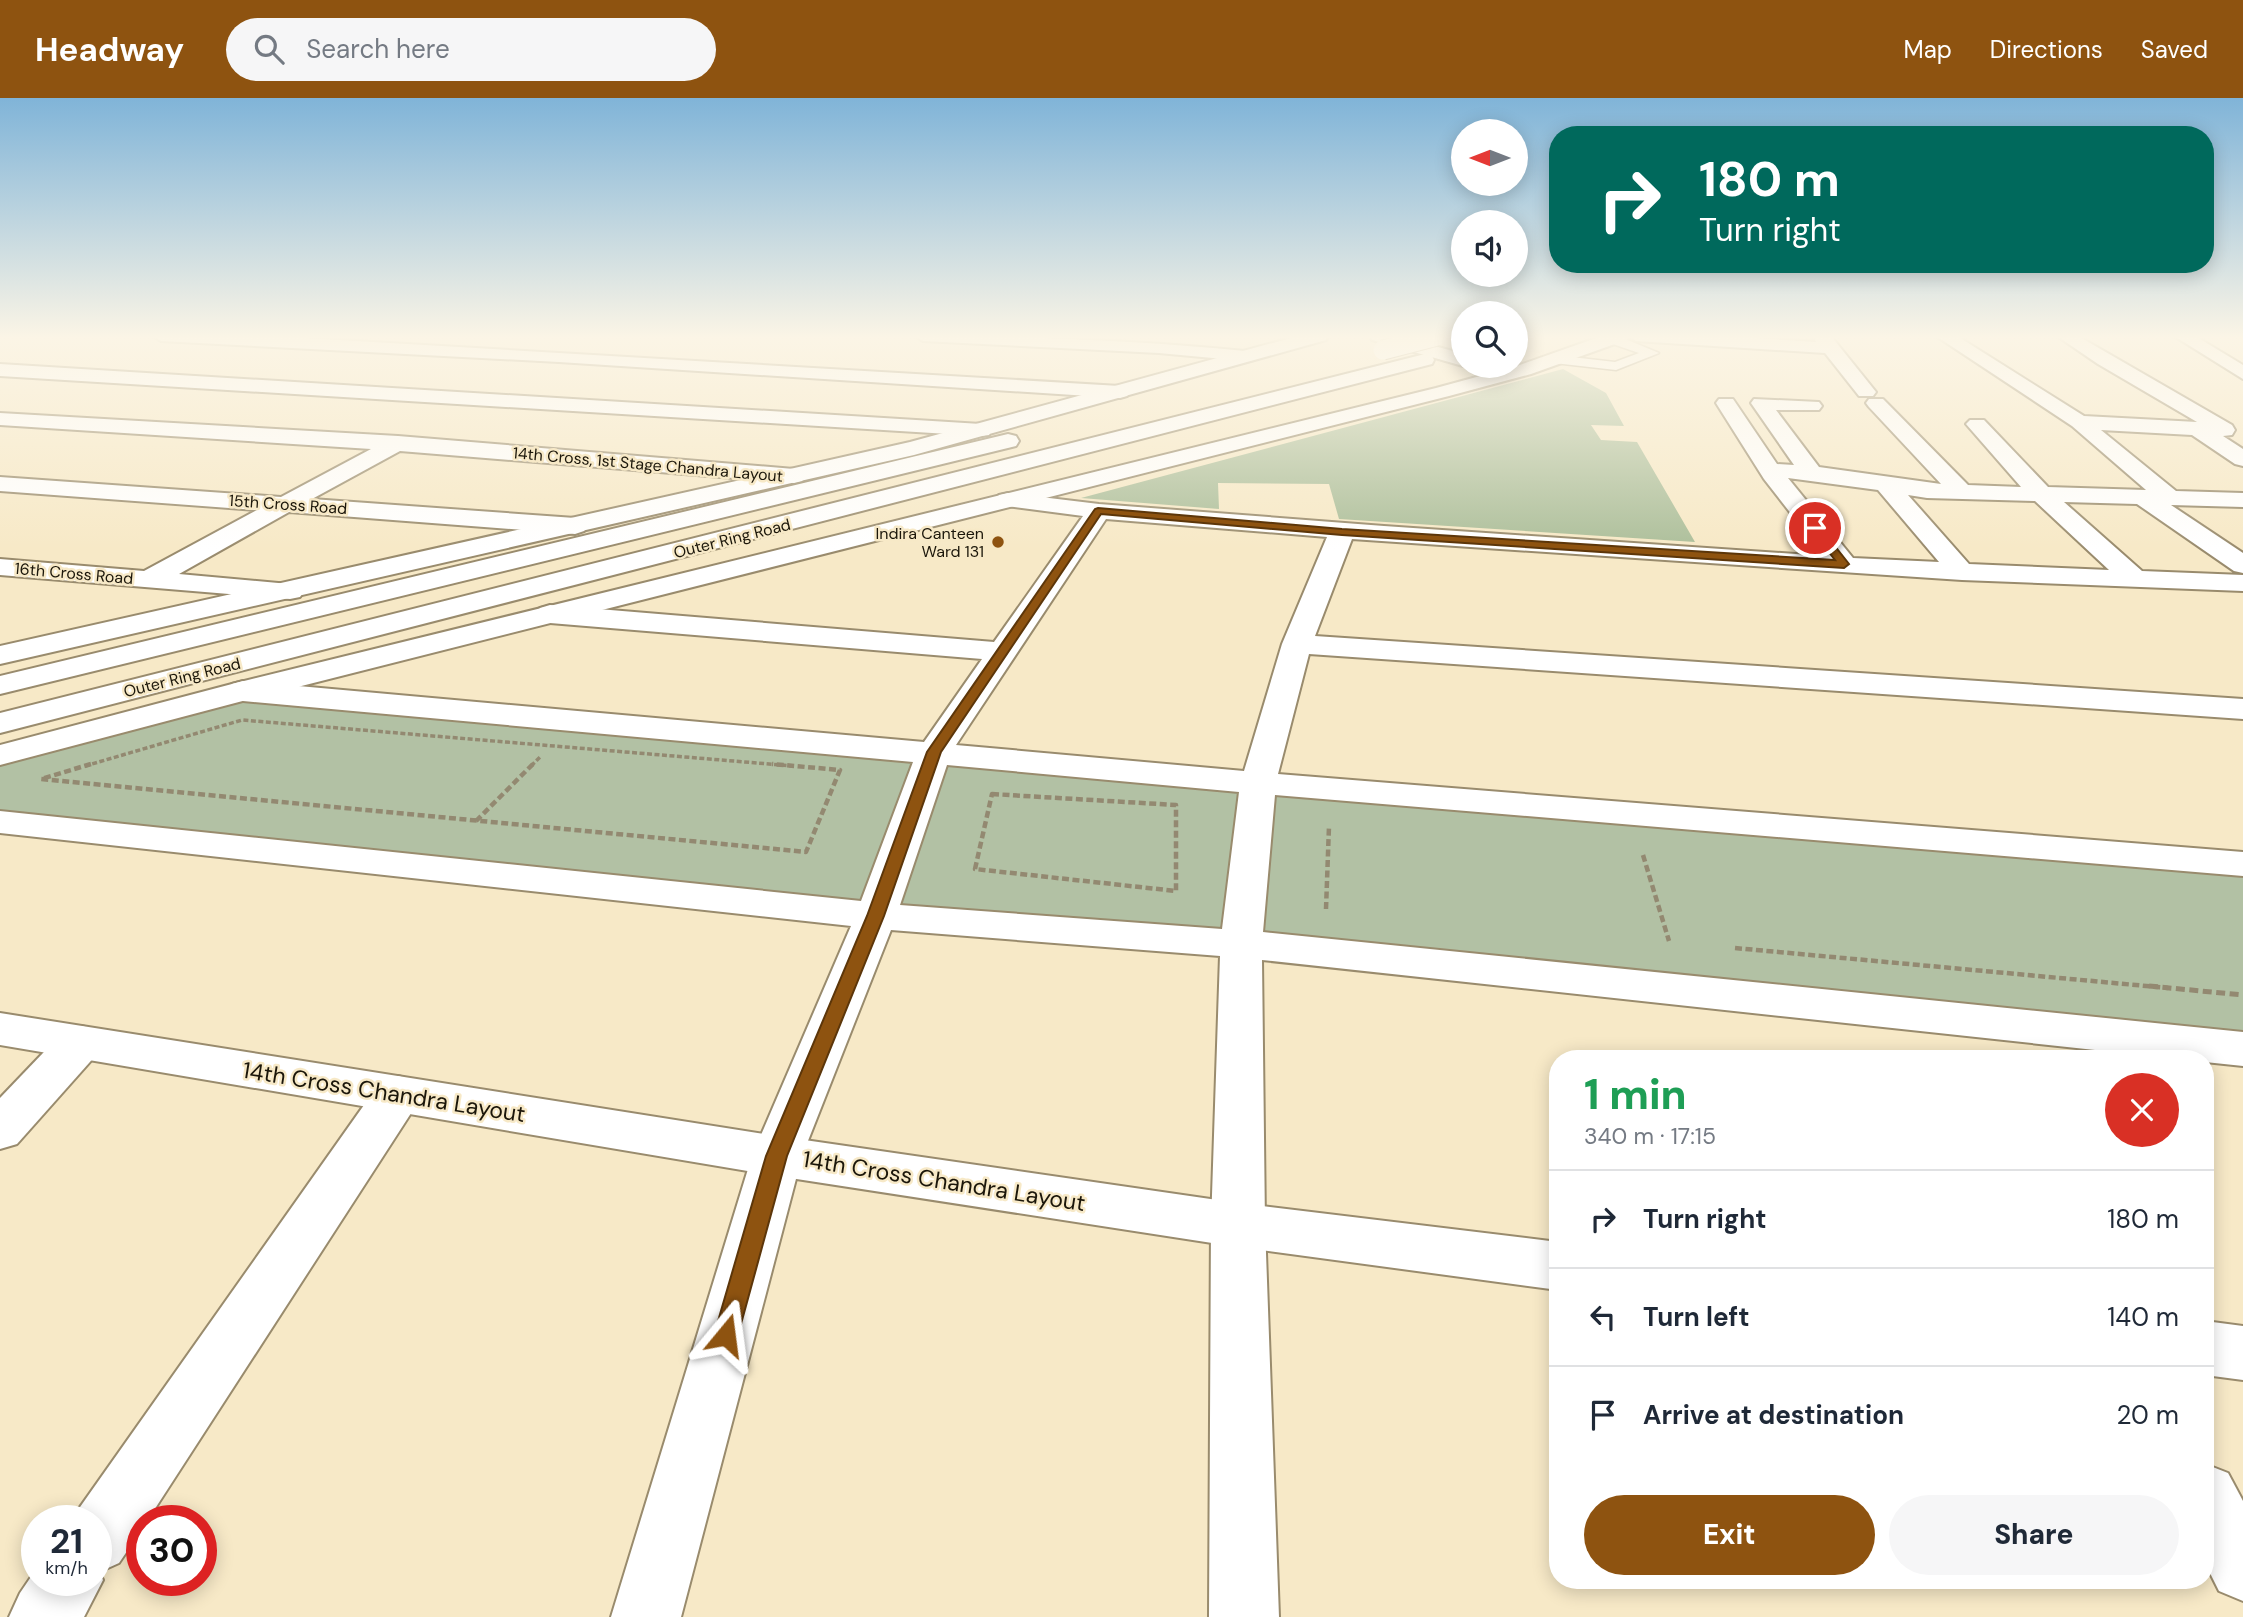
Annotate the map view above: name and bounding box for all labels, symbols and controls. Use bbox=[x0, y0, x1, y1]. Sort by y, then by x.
search box bbox=[226, 18, 716, 81]
text: Headway bbox=[35, 28, 184, 71]
icon: search bbox=[250, 30, 288, 68]
text: Search here bbox=[306, 32, 450, 66]
text: Map bbox=[1904, 34, 1952, 65]
text: Directions bbox=[1990, 34, 2103, 65]
text: Saved bbox=[2141, 34, 2208, 65]
north arrow bbox=[1451, 119, 1528, 196]
map controls bbox=[1451, 119, 1528, 378]
text: 180 m bbox=[1699, 147, 1840, 211]
icon: right bbox=[1584, 154, 1675, 245]
text: Turn right bbox=[1699, 209, 1841, 251]
button: sound bbox=[1451, 210, 1528, 287]
button: search bbox=[1451, 301, 1528, 378]
street label: 14th Cross, 1st Stage Chandra Layout bbox=[512, 442, 784, 487]
street label: 15th Cross Road bbox=[228, 490, 348, 519]
pin bbox=[1785, 498, 1845, 558]
icon: arrive bbox=[1796, 509, 1834, 547]
street label: Outer Ring Road bbox=[671, 514, 793, 563]
place label: Indira Canteen Ward 131 bbox=[876, 523, 984, 562]
marker: Indira Canteen Ward 131 bbox=[990, 534, 1006, 550]
street label: 16th Cross Road bbox=[14, 558, 134, 589]
street label: Outer Ring Road bbox=[121, 653, 243, 702]
street label: 14th Cross Chandra Layout bbox=[241, 1055, 527, 1129]
text: 1 min bbox=[1584, 1067, 1687, 1122]
button: close bbox=[2105, 1073, 2179, 1147]
text: 340 m · 17:15 bbox=[1584, 1121, 1716, 1151]
street label: 14th Cross Chandra Layout bbox=[801, 1144, 1087, 1218]
icon: right bbox=[1584, 1200, 1622, 1238]
text: Turn right bbox=[1643, 1202, 1767, 1236]
text: 180 m bbox=[2107, 1202, 2179, 1236]
position arrow bbox=[689, 1298, 763, 1372]
icon: left bbox=[1584, 1298, 1622, 1336]
text: Turn left bbox=[1643, 1300, 1750, 1334]
text: 140 m bbox=[2107, 1300, 2179, 1334]
icon: arrive bbox=[1584, 1396, 1622, 1434]
text: Arrive at destination bbox=[1643, 1398, 1904, 1432]
text: 20 m bbox=[2116, 1398, 2179, 1432]
button: Exit bbox=[1584, 1495, 1875, 1575]
button: Share bbox=[1889, 1495, 2179, 1575]
speed limit sign: 30 bbox=[126, 1505, 217, 1596]
text: 21 bbox=[50, 1518, 83, 1564]
text: km/h bbox=[45, 1556, 88, 1580]

